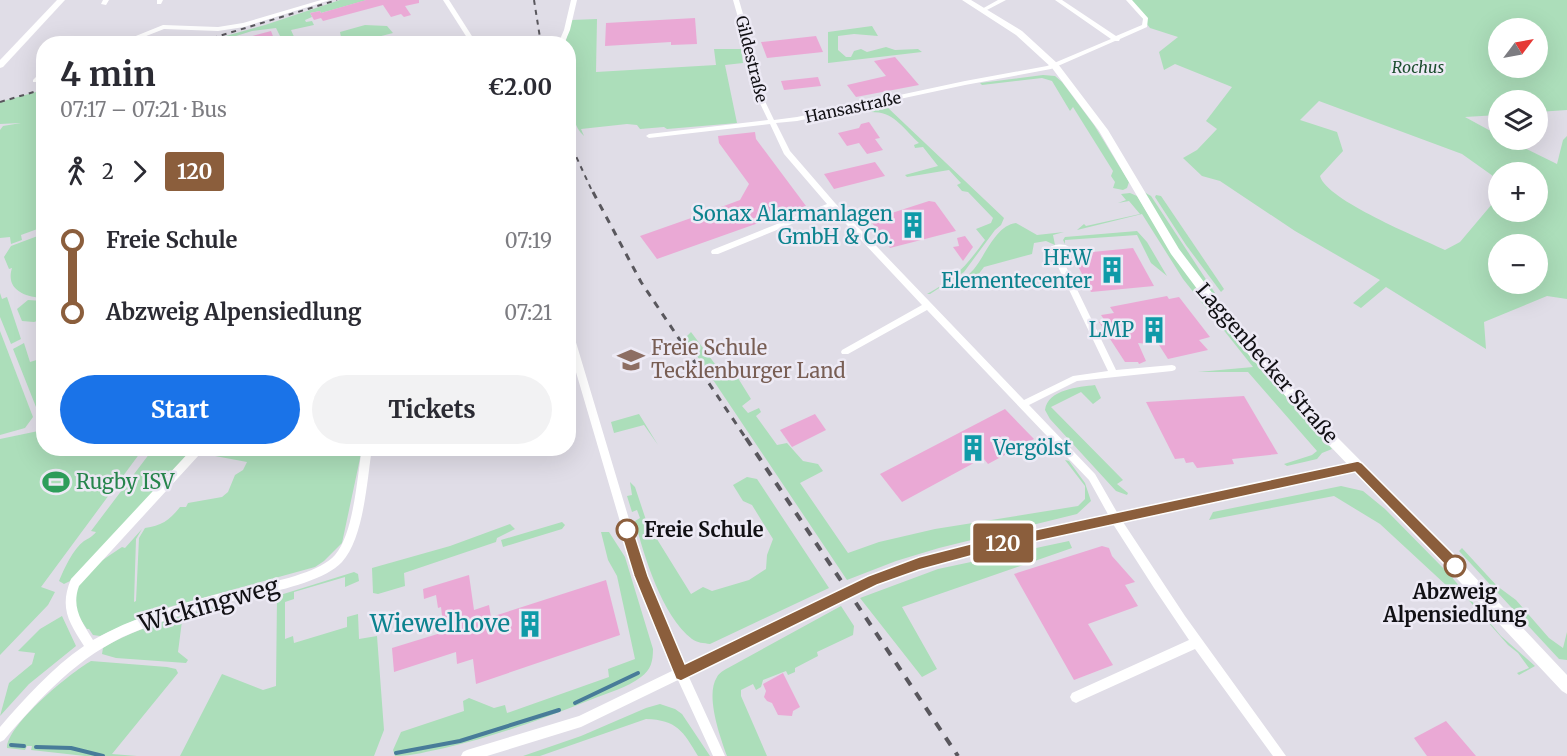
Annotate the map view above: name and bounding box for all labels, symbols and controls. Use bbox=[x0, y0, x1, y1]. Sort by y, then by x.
street label: Gildestraße bbox=[732, 14, 772, 104]
north arrow bbox=[1488, 18, 1548, 78]
map controls bbox=[1488, 18, 1548, 294]
text: 4 min bbox=[60, 54, 156, 95]
park label: Rochus bbox=[1392, 57, 1444, 77]
text: €2.00 bbox=[488, 73, 552, 101]
street label: Hansastraße bbox=[803, 87, 903, 127]
button: layers bbox=[1488, 90, 1548, 150]
text: 07:17 – 07:21 · Bus bbox=[60, 97, 227, 122]
icon: walk bbox=[60, 155, 93, 188]
icon: forward bbox=[123, 155, 156, 188]
text: 120 bbox=[177, 158, 212, 185]
text: 2 bbox=[102, 159, 114, 184]
button: + bbox=[1488, 162, 1548, 222]
place label: Sonax Alarmanlagen GmbH & Co. bbox=[692, 201, 893, 249]
building icon: Sonax Alarmanlagen GmbH & Co. bbox=[898, 210, 928, 240]
text: Freie Schule bbox=[106, 226, 237, 254]
text: 07:19 bbox=[505, 228, 552, 253]
button: − bbox=[1488, 234, 1548, 294]
place label: HEW Elementecenter bbox=[941, 245, 1093, 293]
building icon: HEW Elementecenter bbox=[1097, 255, 1127, 285]
street label: Laggenbecker Straße bbox=[1191, 278, 1344, 448]
text: Abzweig Alpensiedlung bbox=[106, 298, 362, 326]
text: 07:21 bbox=[504, 300, 552, 325]
building icon: LMP bbox=[1139, 315, 1169, 345]
place label: LMP bbox=[1089, 317, 1134, 342]
place label: Freie Schule Tecklenburger Land bbox=[651, 335, 845, 383]
school or university icon: Freie Schule Tecklenburger Land bbox=[616, 345, 646, 375]
button: Start bbox=[60, 375, 300, 444]
button: Tickets bbox=[312, 375, 552, 444]
building icon: Vergölst bbox=[958, 433, 988, 463]
place label: Vergölst bbox=[992, 435, 1072, 460]
sports icon: Rugby ISV bbox=[41, 467, 71, 497]
place label: Rugby ISV bbox=[76, 469, 175, 494]
place label: Freie Schule bbox=[644, 517, 764, 542]
marker: Freie Schule bbox=[616, 519, 638, 541]
line badge: 120 bbox=[968, 524, 1038, 562]
text: 120 bbox=[985, 530, 1021, 557]
marker: Abzweig Alpensiedlung bbox=[1444, 555, 1466, 577]
street label: Wickingweg bbox=[134, 570, 283, 640]
place label: Abzweig Alpensiedlung bbox=[1382, 579, 1527, 627]
place label: Wiewelhove bbox=[369, 608, 510, 639]
building icon: Wiewelhove bbox=[515, 609, 545, 639]

